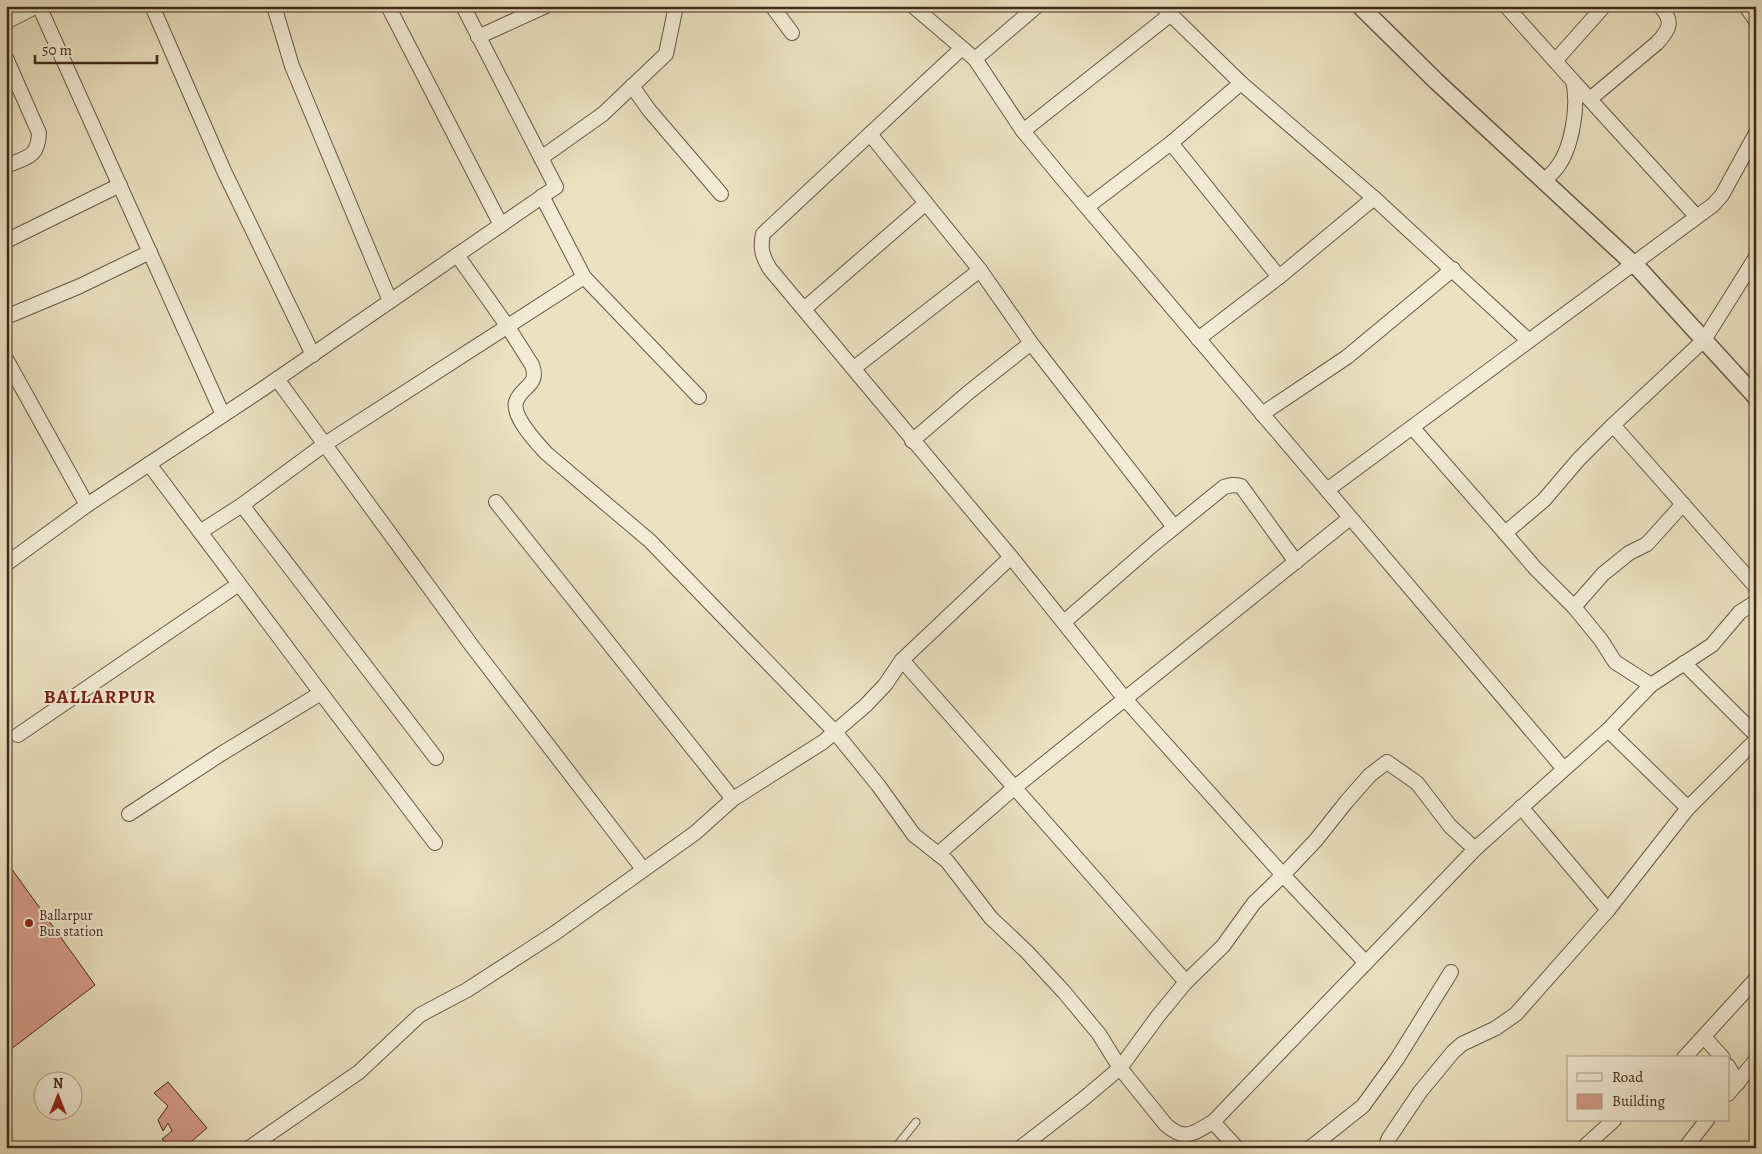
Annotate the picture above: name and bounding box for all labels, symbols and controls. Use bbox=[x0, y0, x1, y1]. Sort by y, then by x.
scale bar bbox=[35, 32, 158, 64]
text: 50 m bbox=[42, 40, 72, 60]
district label: BALLARPUR bbox=[44, 684, 156, 710]
place label: Ballarpur Bus station bbox=[39, 906, 104, 941]
marker: Ballarpur Bus station bbox=[23, 917, 35, 929]
legend bbox=[1567, 1056, 1730, 1122]
text: Road bbox=[1612, 1067, 1644, 1087]
north arrow bbox=[32, 1072, 82, 1122]
text: N bbox=[53, 1074, 63, 1093]
text: Building bbox=[1612, 1091, 1665, 1111]

